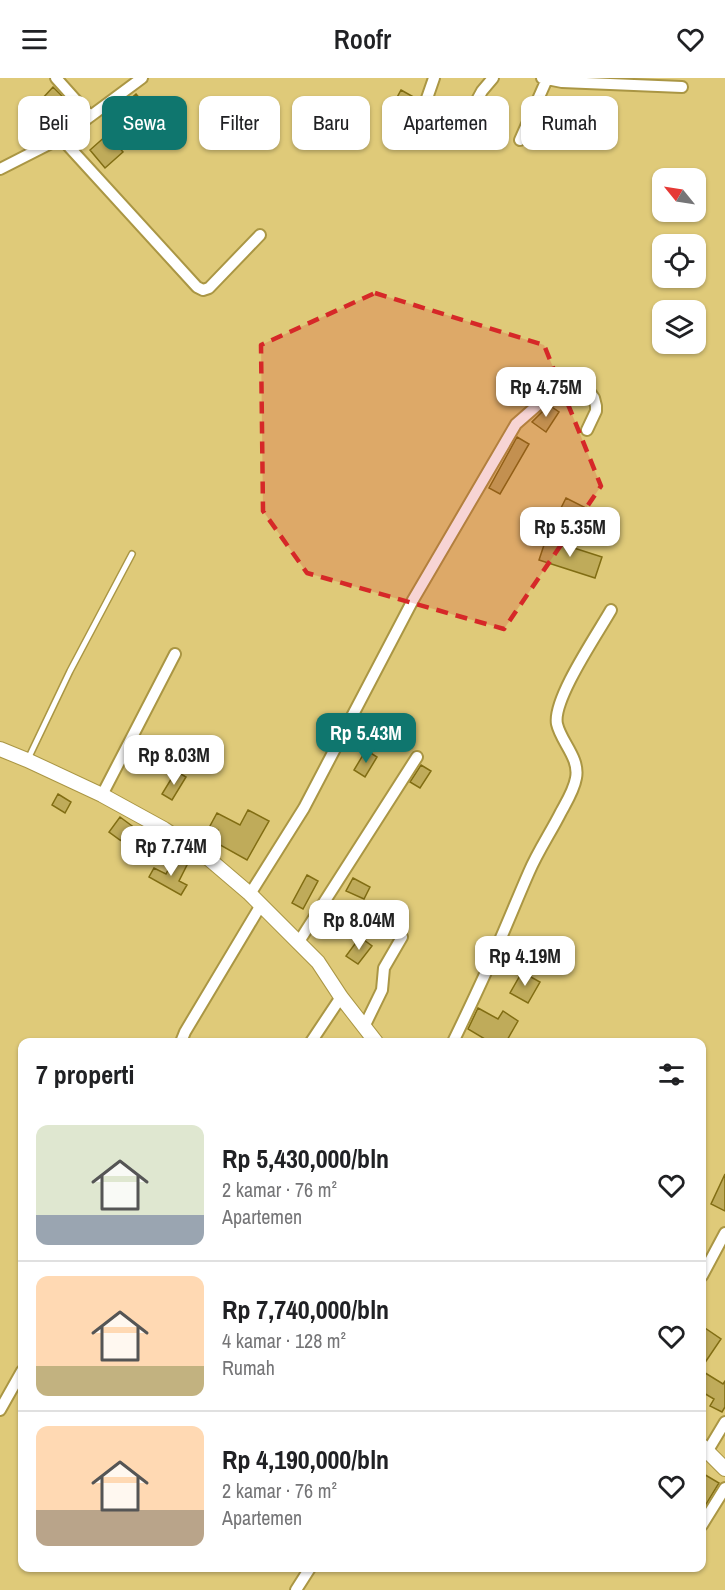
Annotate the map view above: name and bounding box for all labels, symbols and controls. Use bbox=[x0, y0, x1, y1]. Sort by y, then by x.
text: Roofr bbox=[334, 21, 391, 57]
icon: menu bbox=[18, 23, 51, 56]
icon: heart bbox=[674, 23, 707, 56]
chip: Beli bbox=[18, 96, 90, 150]
chip: Sewa bbox=[102, 96, 187, 150]
chip: Filter bbox=[199, 96, 280, 150]
chip: Baru bbox=[292, 96, 370, 150]
chip: Apartemen bbox=[382, 96, 509, 150]
chip: Rumah bbox=[521, 96, 618, 150]
north arrow bbox=[652, 168, 706, 222]
map controls bbox=[652, 168, 706, 354]
button: locate bbox=[652, 234, 706, 288]
button: layers bbox=[652, 300, 706, 354]
pin: Rp 4.75M bbox=[484, 367, 608, 418]
text: Rp 4.75M bbox=[510, 373, 582, 400]
pin: Rp 5.35M bbox=[508, 507, 632, 558]
text: Rp 5.35M bbox=[534, 513, 606, 540]
pin: Rp 5.43M bbox=[304, 713, 428, 764]
text: Rp 5.43M bbox=[330, 719, 402, 746]
pin: Rp 8.03M bbox=[112, 735, 236, 786]
text: Rp 8.03M bbox=[138, 741, 210, 768]
pin: Rp 7.74M bbox=[109, 826, 233, 877]
text: Rp 7.74M bbox=[135, 832, 207, 859]
pin: Rp 8.04M bbox=[297, 900, 421, 951]
text: Rp 8.04M bbox=[323, 906, 395, 933]
pin: Rp 4.19M bbox=[463, 936, 587, 987]
text: Rp 4.19M bbox=[489, 942, 561, 969]
text: 7 properti bbox=[36, 1057, 134, 1092]
icon: filters bbox=[655, 1058, 688, 1091]
text: Rp 5,430,000/bln bbox=[222, 1141, 389, 1176]
icon: home bbox=[84, 1149, 156, 1221]
icon: heart bbox=[655, 1169, 688, 1202]
text: 2 kamar · 76 m² bbox=[222, 1176, 337, 1203]
text: Apartemen bbox=[222, 1203, 302, 1230]
text: Rp 7,740,000/bln bbox=[222, 1292, 389, 1327]
icon: home bbox=[84, 1300, 156, 1372]
icon: heart bbox=[655, 1320, 688, 1353]
text: 4 kamar · 128 m² bbox=[222, 1327, 346, 1354]
text: Rumah bbox=[222, 1354, 275, 1381]
text: Rp 4,190,000/bln bbox=[222, 1442, 389, 1477]
icon: home bbox=[84, 1450, 156, 1522]
icon: heart bbox=[655, 1470, 688, 1503]
text: 2 kamar · 76 m² bbox=[222, 1477, 337, 1504]
text: Apartemen bbox=[222, 1504, 302, 1531]

